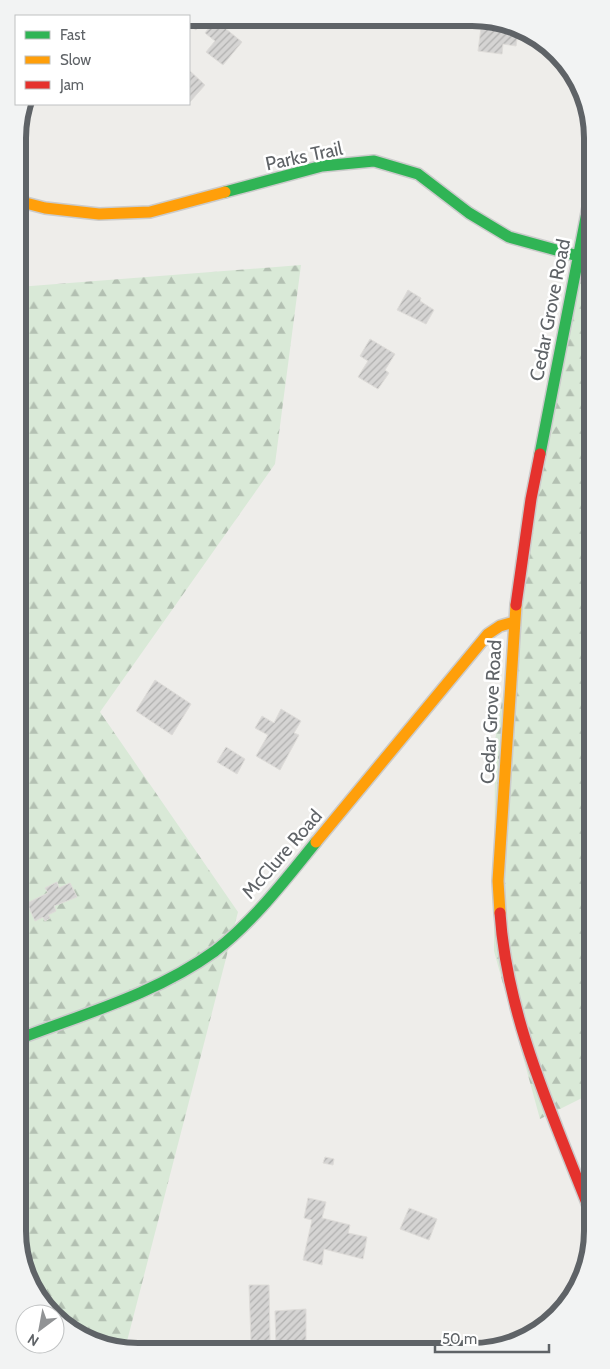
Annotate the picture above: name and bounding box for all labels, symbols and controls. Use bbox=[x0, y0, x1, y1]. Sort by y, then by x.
legend bbox=[15, 15, 190, 105]
text: Fast bbox=[60, 26, 85, 44]
text: Slow bbox=[60, 51, 91, 69]
text: Jam bbox=[59, 76, 84, 94]
street label: Parks Trail bbox=[263, 137, 345, 175]
street label: Cedar Grove Road bbox=[525, 237, 575, 383]
street label: Cedar Grove Road bbox=[476, 639, 506, 785]
street label: McClure Road bbox=[237, 805, 327, 903]
north arrow bbox=[15, 1304, 65, 1354]
scale bar bbox=[435, 1322, 549, 1354]
text: N bbox=[24, 1330, 42, 1350]
text: 50 m bbox=[442, 1330, 477, 1348]

